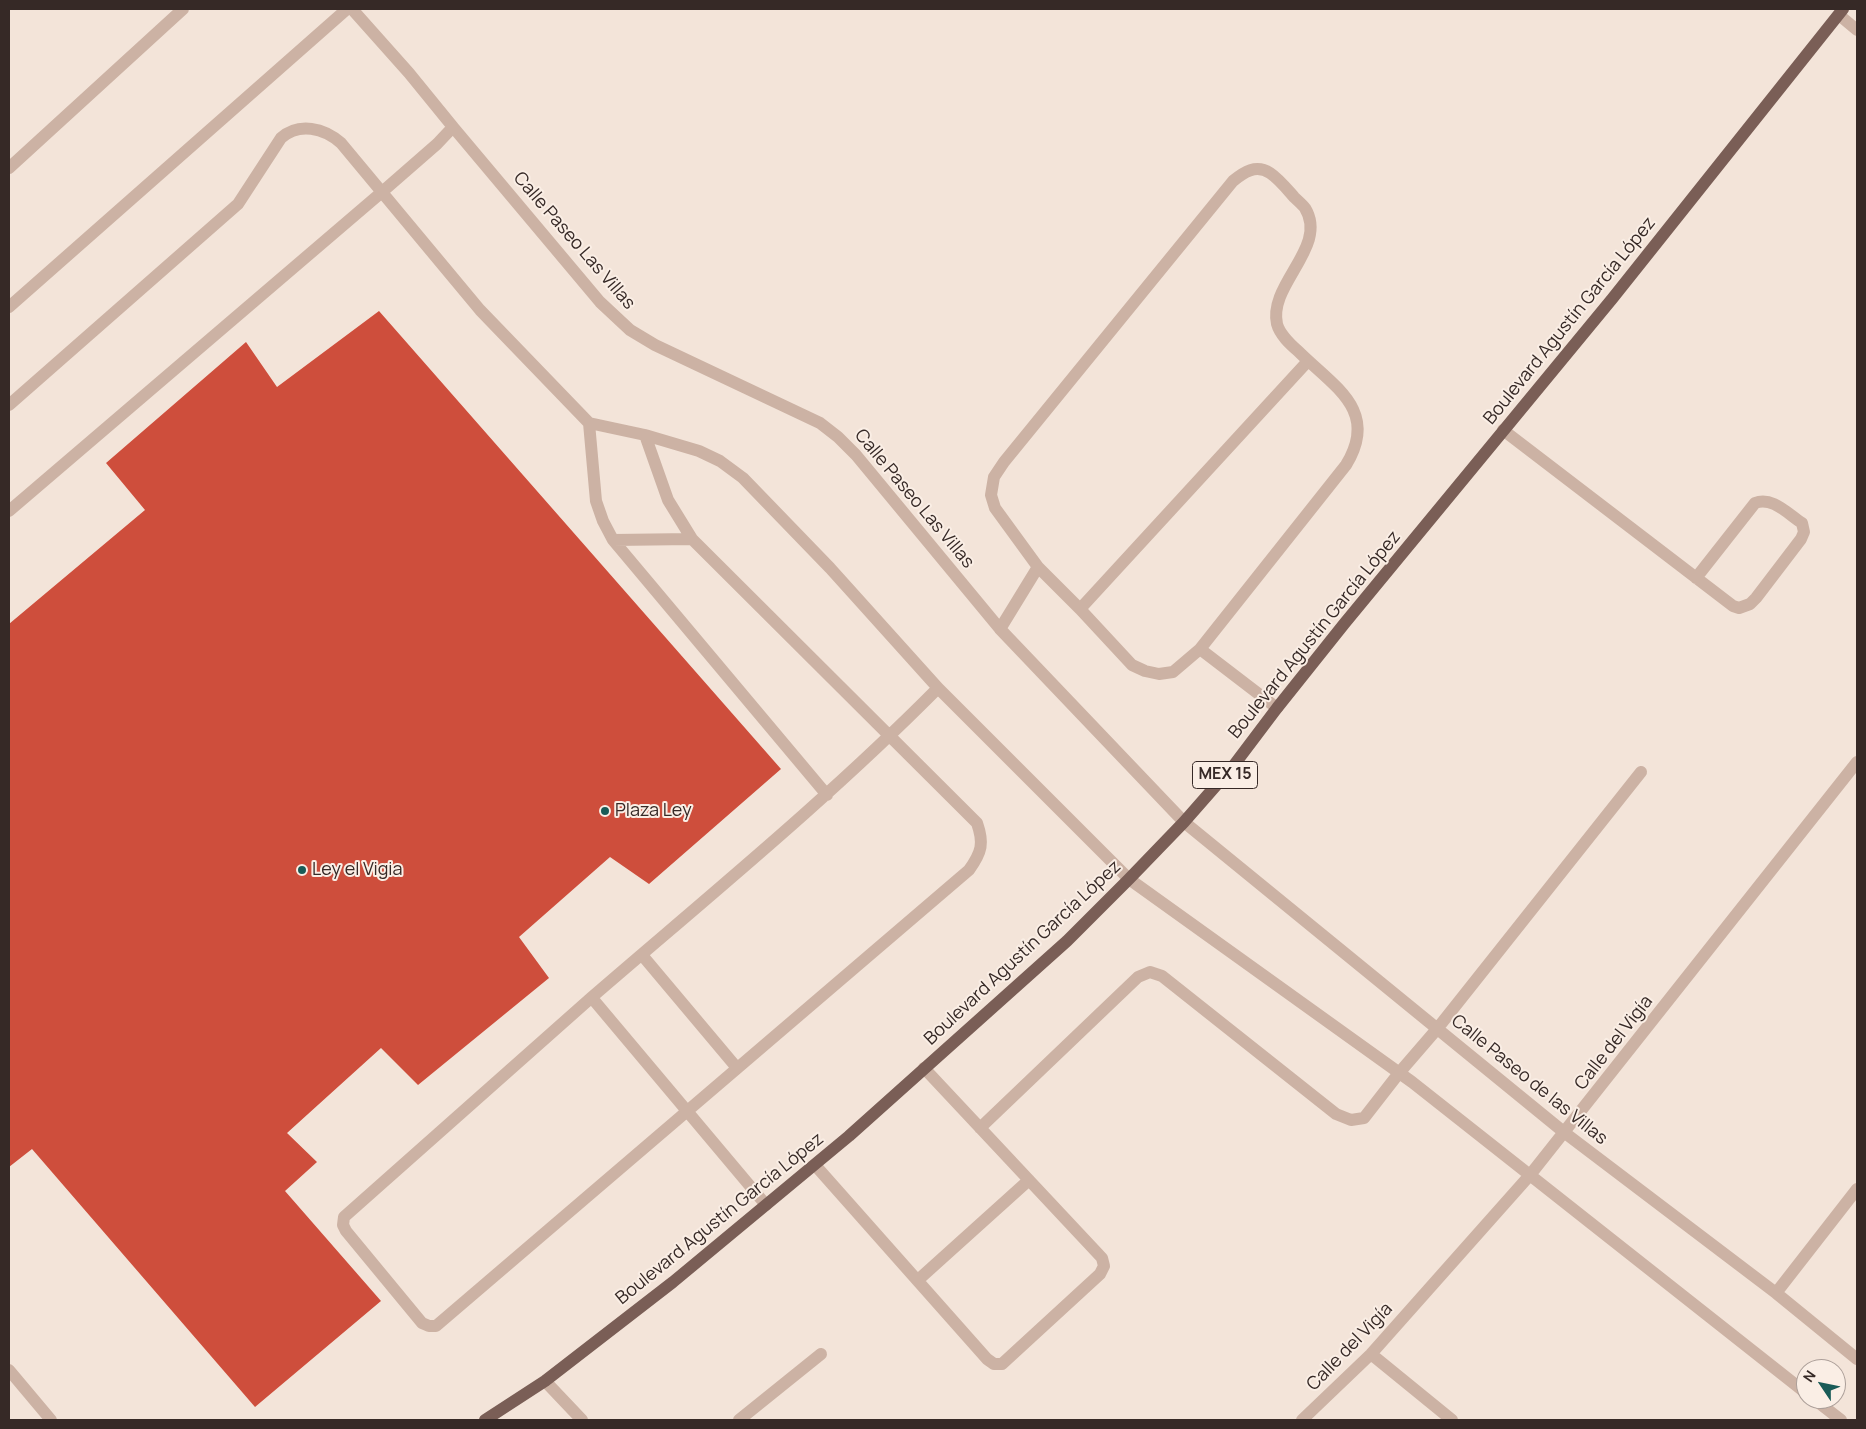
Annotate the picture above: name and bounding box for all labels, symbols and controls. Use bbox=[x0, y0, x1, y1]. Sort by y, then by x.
street label: Calle Paseo Las Villas bbox=[508, 168, 640, 314]
street label: Boulevard Agustín García López bbox=[1480, 213, 1660, 429]
street label: Calle Paseo Las Villas bbox=[850, 425, 978, 573]
street label: Boulevard Agustín García López bbox=[1225, 527, 1405, 743]
road number: MEX 15 bbox=[1192, 762, 1258, 788]
place label: Plaza Ley bbox=[615, 800, 692, 822]
marker: Plaza Ley bbox=[599, 805, 611, 817]
street label: Boulevard Agustín García López bbox=[920, 856, 1126, 1050]
place label: Ley el Vigia bbox=[312, 859, 403, 881]
marker: Ley el Vigia bbox=[296, 864, 308, 876]
street label: Calle del Vigía bbox=[1570, 991, 1658, 1095]
street label: Calle Paseo de las Villas bbox=[1447, 1010, 1611, 1150]
street label: Boulevard Agustín García López bbox=[612, 1129, 828, 1309]
street label: Calle del Vigía bbox=[1303, 1299, 1397, 1395]
north arrow bbox=[1796, 1359, 1846, 1409]
text: N bbox=[1798, 1366, 1820, 1385]

